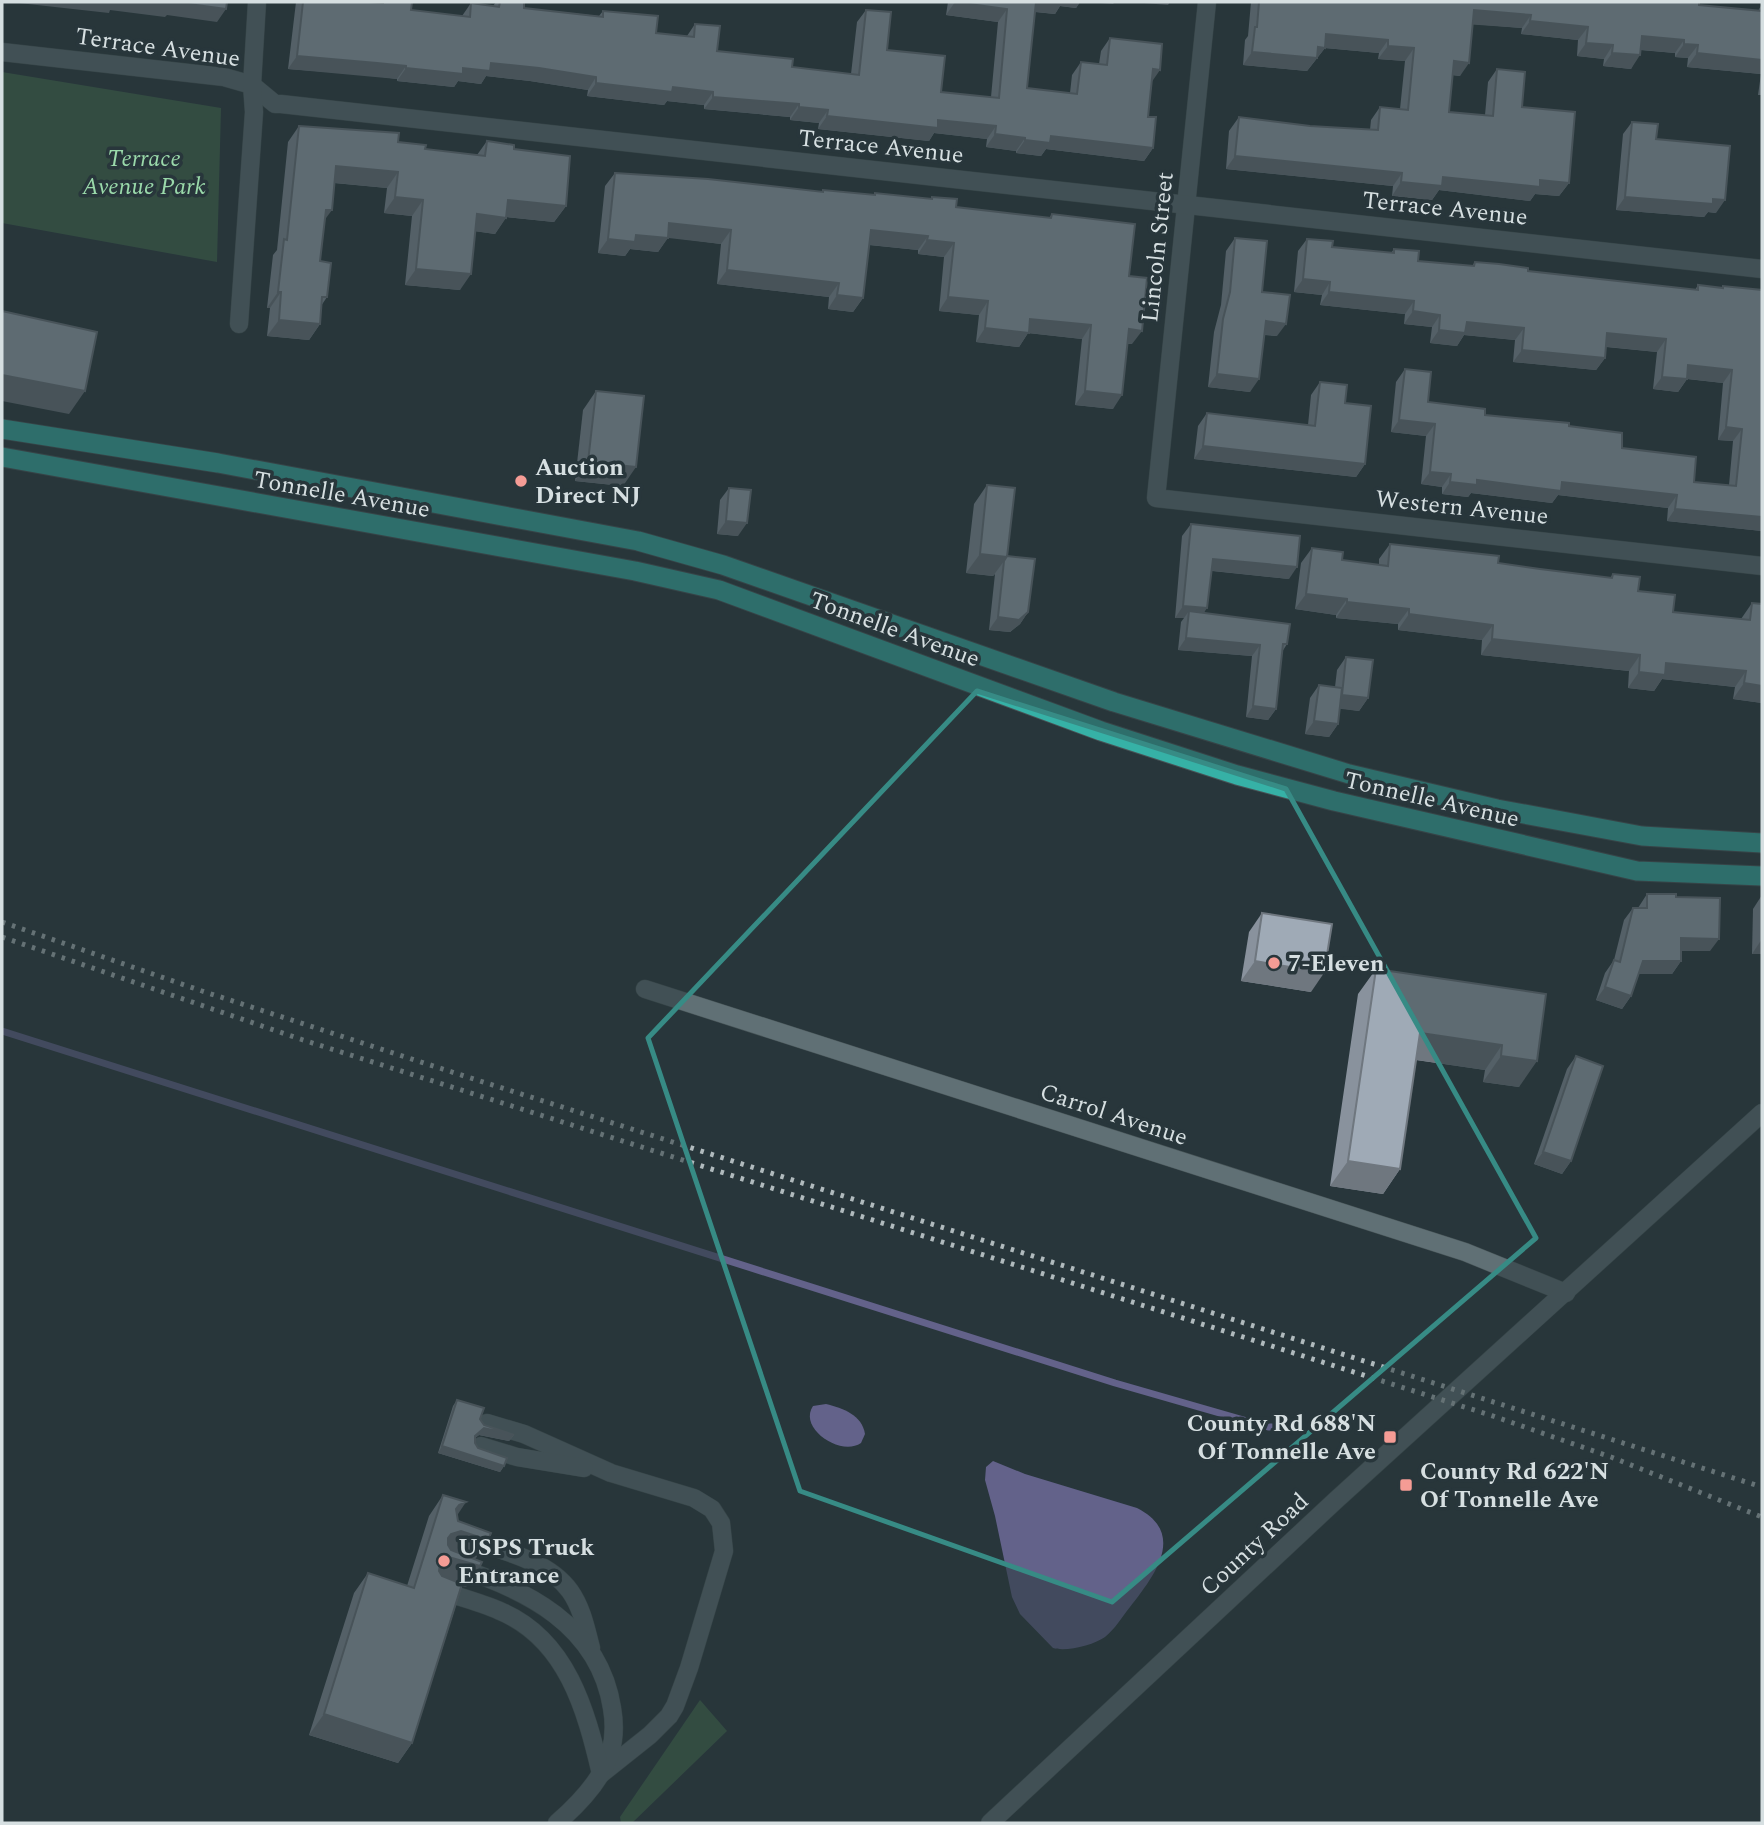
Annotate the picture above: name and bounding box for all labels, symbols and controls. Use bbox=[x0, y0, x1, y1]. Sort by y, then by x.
street label: Terrace Avenue bbox=[73, 19, 243, 77]
street label: Terrace Avenue bbox=[796, 120, 965, 174]
park label: Terrace Avenue Park bbox=[81, 141, 206, 205]
street label: Lincoln Street bbox=[1132, 170, 1184, 324]
street label: Terrace Avenue bbox=[1360, 182, 1529, 236]
place label: Auction Direct NJ bbox=[535, 450, 641, 514]
street label: Tonnelle Avenue bbox=[251, 462, 433, 528]
marker: Auction Direct NJ bbox=[513, 473, 529, 489]
street label: Western Avenue bbox=[1374, 481, 1550, 535]
street label: Tonnelle Avenue bbox=[805, 583, 985, 677]
street label: Tonnelle Avenue bbox=[1341, 762, 1523, 838]
place label: 7-Eleven bbox=[1288, 946, 1385, 982]
marker: 7-Eleven bbox=[1266, 955, 1282, 971]
street label: Carrol Avenue bbox=[1035, 1074, 1192, 1156]
place label: County Rd 688'N Of Tonnelle Ave bbox=[1187, 1406, 1376, 1470]
marker: County Rd 688'N Of Tonnelle Ave bbox=[1382, 1429, 1398, 1445]
place label: County Rd 622'N Of Tonnelle Ave bbox=[1420, 1454, 1609, 1518]
marker: County Rd 622'N Of Tonnelle Ave bbox=[1398, 1477, 1414, 1493]
street label: County Road bbox=[1192, 1485, 1317, 1605]
place label: USPS Truck Entrance bbox=[458, 1530, 595, 1594]
marker: USPS Truck Entrance bbox=[436, 1553, 452, 1569]

